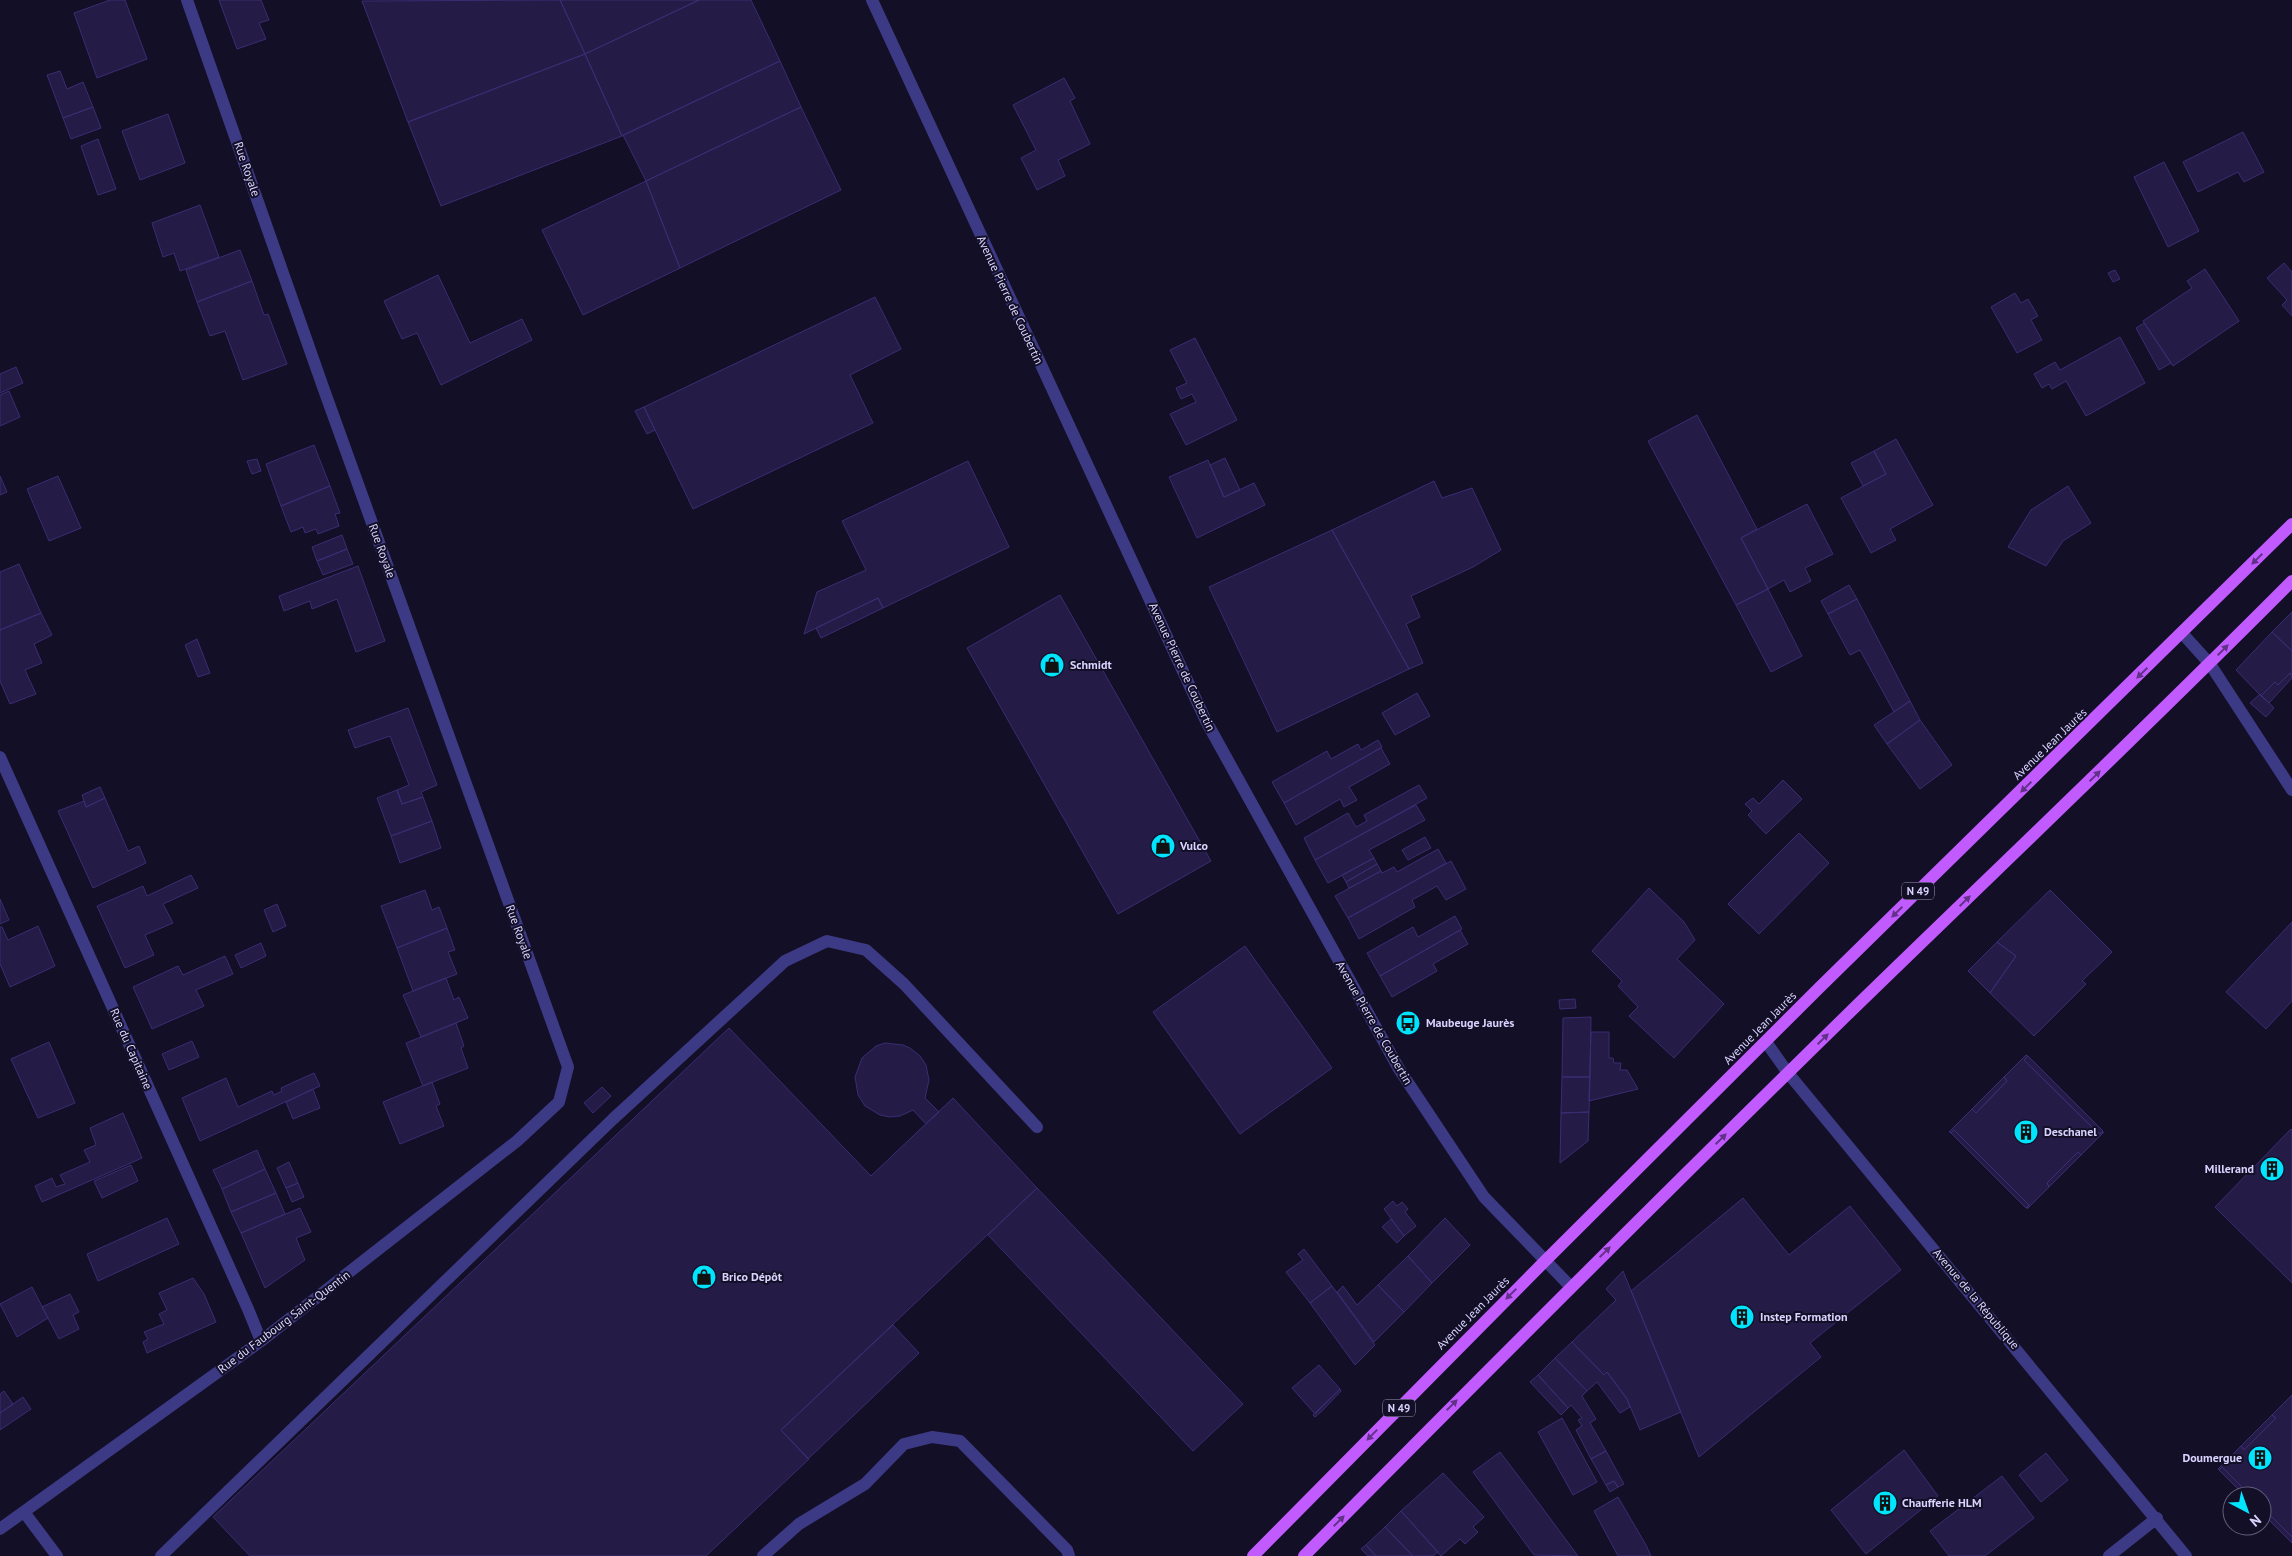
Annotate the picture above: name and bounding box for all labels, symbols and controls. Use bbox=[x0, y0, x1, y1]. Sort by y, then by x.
street label: Rue Royale bbox=[231, 140, 264, 198]
street label: Avenue Pierre de Coubertin bbox=[974, 233, 1047, 366]
street label: Rue Royale bbox=[366, 522, 399, 580]
one-way arrow bbox=[2252, 553, 2264, 565]
street label: Avenue Pierre de Coubertin bbox=[1146, 600, 1219, 733]
one-way arrow bbox=[2217, 644, 2229, 656]
shop icon: Schmidt bbox=[1039, 652, 1065, 678]
place label: Schmidt bbox=[1070, 657, 1112, 672]
one-way arrow bbox=[2136, 667, 2148, 679]
street label: Avenue Jean Jaurès bbox=[2010, 705, 2090, 783]
one-way arrow bbox=[2088, 770, 2100, 782]
one-way arrow bbox=[2020, 780, 2032, 792]
shop icon: Vulco bbox=[1150, 833, 1176, 859]
place label: Vulco bbox=[1179, 838, 1209, 853]
road number: N 49 bbox=[1902, 882, 1934, 899]
one-way arrow bbox=[1959, 895, 1971, 907]
street label: Rue Royale bbox=[503, 903, 536, 961]
one-way arrow bbox=[1891, 906, 1903, 918]
street label: Avenue Pierre de Coubertin bbox=[1333, 958, 1416, 1087]
street label: Avenue Jean Jaurès bbox=[1720, 988, 1799, 1067]
street label: Rue du Capitaine bbox=[107, 1006, 156, 1092]
bus stop icon: Maubeuge Jaurès bbox=[1395, 1010, 1421, 1036]
place label: Maubeuge Jaurès bbox=[1426, 1015, 1514, 1030]
one-way arrow bbox=[1817, 1033, 1829, 1045]
building icon: Deschanel bbox=[2013, 1119, 2039, 1145]
place label: Deschanel bbox=[2044, 1124, 2097, 1139]
one-way arrow bbox=[1715, 1133, 1727, 1145]
building icon: Millerand bbox=[2259, 1156, 2285, 1182]
place label: Millerand bbox=[2205, 1161, 2254, 1176]
street label: Avenue de la République bbox=[1930, 1245, 2023, 1352]
one-way arrow bbox=[1599, 1246, 1611, 1258]
shop icon: Brico Dépôt bbox=[691, 1264, 717, 1290]
street label: Rue du Faubourg Saint-Quentin bbox=[215, 1267, 353, 1376]
place label: Brico Dépôt bbox=[722, 1269, 783, 1284]
street label: Avenue Jean Jaurès bbox=[1433, 1273, 1512, 1352]
one-way arrow bbox=[1505, 1288, 1517, 1300]
building icon: Instep Formation bbox=[1729, 1304, 1755, 1330]
place label: Instep Formation bbox=[1760, 1309, 1848, 1324]
road number: N 49 bbox=[1383, 1400, 1415, 1416]
one-way arrow bbox=[1446, 1400, 1458, 1412]
one-way arrow bbox=[1367, 1428, 1379, 1440]
building icon: Doumergue bbox=[2247, 1445, 2273, 1471]
place label: Doumergue bbox=[2182, 1450, 2242, 1465]
north arrow bbox=[2222, 1486, 2272, 1536]
building icon: Chaufferie HLM bbox=[1872, 1490, 1898, 1516]
place label: Chaufferie HLM bbox=[1902, 1495, 1982, 1510]
text: N bbox=[2246, 1511, 2265, 1531]
one-way arrow bbox=[1332, 1515, 1344, 1527]

